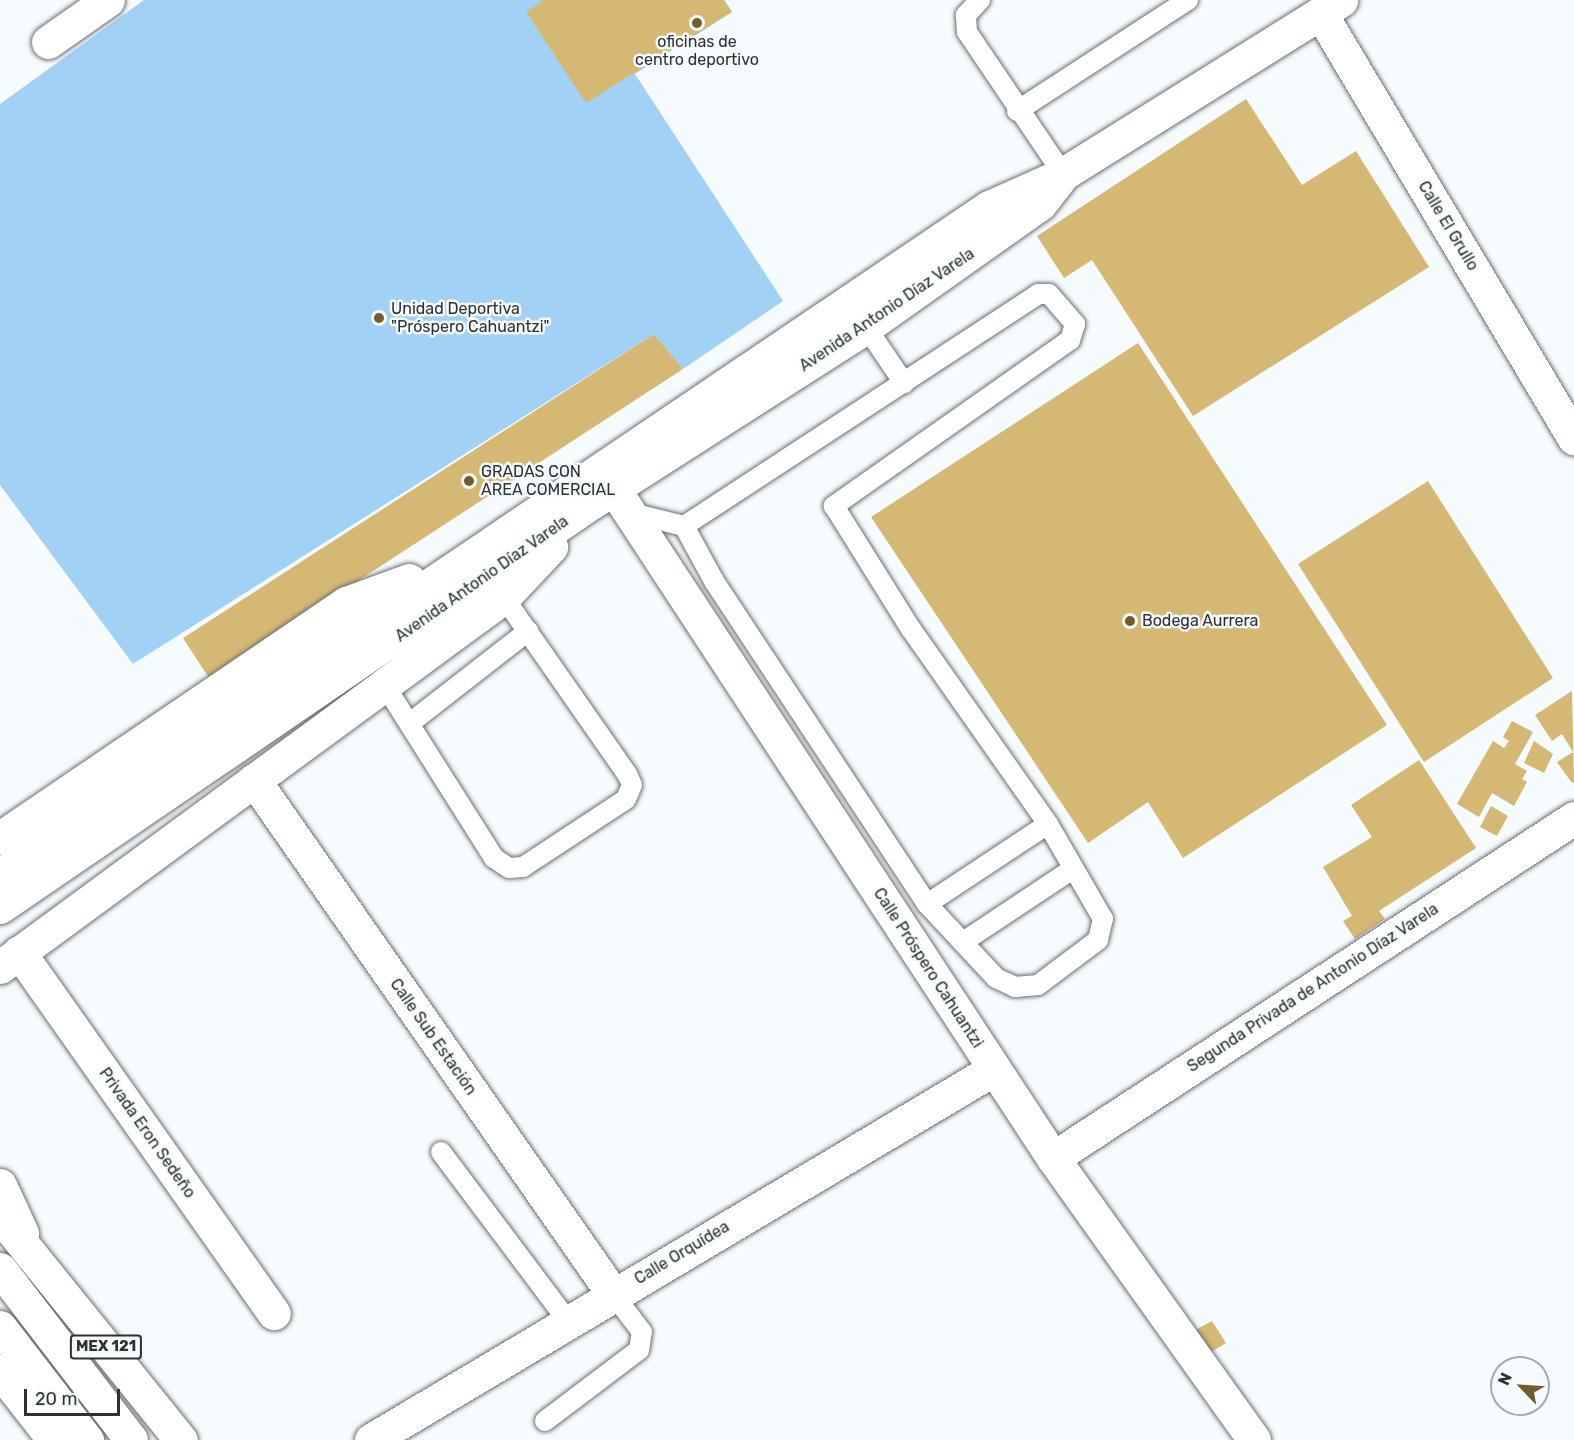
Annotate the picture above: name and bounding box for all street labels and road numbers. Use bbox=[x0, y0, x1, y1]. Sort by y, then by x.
street label: Calle El Grullo bbox=[1414, 178, 1482, 274]
street label: Avenida Antonio Díaz Varela bbox=[795, 244, 979, 376]
street label: Avenida Antonio Díaz Varela bbox=[391, 512, 573, 646]
street label: Calle Próspero Cahuantzi bbox=[869, 884, 987, 1052]
street label: Segunda Privada de Antonio Díaz Varela bbox=[1183, 899, 1443, 1077]
street label: Calle Sub Estación bbox=[386, 975, 480, 1099]
street label: Privada Eron Sedeño bbox=[95, 1064, 199, 1202]
street label: Calle Orquídea bbox=[631, 1217, 733, 1289]
road number: MEX 121 bbox=[68, 1335, 144, 1359]

